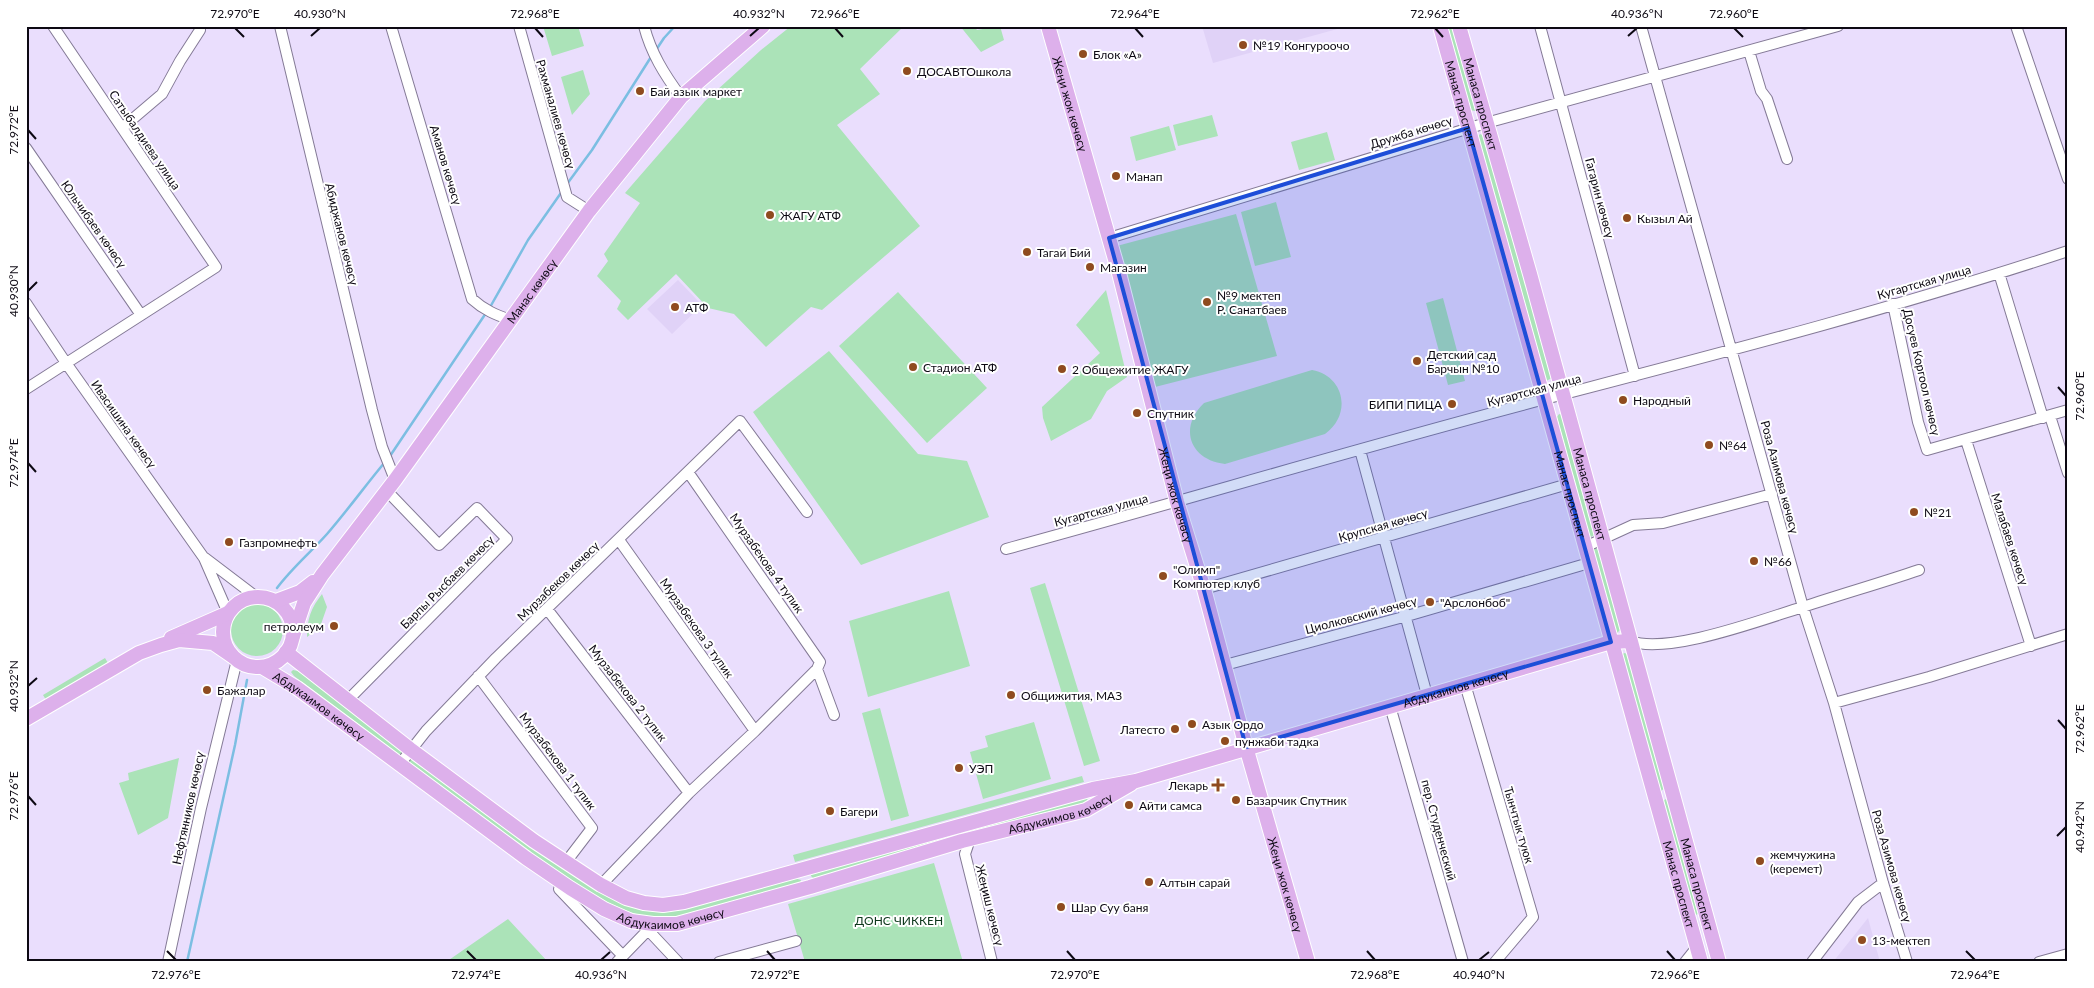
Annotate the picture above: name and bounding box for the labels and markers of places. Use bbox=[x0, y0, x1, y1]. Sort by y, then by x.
place label: №19 Конгуроочо bbox=[1253, 38, 1350, 53]
marker: №19 Конгуроочо bbox=[1237, 39, 1249, 51]
place label: Блок «А» bbox=[1093, 47, 1142, 62]
marker: Блок «А» bbox=[1077, 48, 1089, 60]
place label: ДОСАВТОшкола bbox=[917, 64, 1011, 79]
marker: ДОСАВТОшкола bbox=[901, 65, 913, 77]
place label: Бай азык маркет bbox=[650, 84, 742, 99]
marker: Бай азык маркет bbox=[634, 85, 646, 97]
place label: Манап bbox=[1126, 169, 1162, 184]
marker: Манап bbox=[1110, 170, 1122, 182]
place label: ЖАГУ АТФ bbox=[780, 208, 841, 223]
marker: ЖАГУ АТФ bbox=[764, 209, 776, 221]
place label: Кызыл Ай bbox=[1637, 211, 1693, 226]
marker: Кызыл Ай bbox=[1621, 212, 1633, 224]
place label: Тагай Бий bbox=[1037, 245, 1091, 260]
marker: Тагай Бий bbox=[1021, 246, 1033, 258]
place label: Магазин bbox=[1100, 260, 1147, 275]
marker: Магазин bbox=[1084, 261, 1096, 273]
place label: №9 мектеп Р. Санатбаев bbox=[1217, 288, 1287, 317]
marker: №9 мектеп Р. Санатбаев bbox=[1201, 296, 1213, 308]
place label: АТФ bbox=[685, 300, 708, 315]
marker: АТФ bbox=[669, 301, 681, 313]
place label: Детский сад Барчын №10 bbox=[1427, 347, 1500, 376]
marker: Детский сад Барчын №10 bbox=[1411, 355, 1423, 367]
place label: Стадион АТФ bbox=[923, 360, 997, 375]
marker: Стадион АТФ bbox=[907, 361, 919, 373]
place label: 2 Общежитие ЖАГУ bbox=[1072, 362, 1189, 377]
marker: 2 Общежитие ЖАГУ bbox=[1056, 363, 1068, 375]
place label: Народный bbox=[1633, 393, 1691, 408]
marker: Народный bbox=[1617, 394, 1629, 406]
place label: БИПИ ПИЦА bbox=[1369, 397, 1443, 412]
marker: БИПИ ПИЦА bbox=[1446, 398, 1458, 410]
place label: Спутник bbox=[1147, 406, 1195, 421]
marker: Спутник bbox=[1131, 407, 1143, 419]
place label: №64 bbox=[1719, 438, 1747, 453]
marker: №64 bbox=[1703, 439, 1715, 451]
place label: №21 bbox=[1924, 505, 1952, 520]
marker: №21 bbox=[1908, 506, 1920, 518]
place label: Газпромнефть bbox=[239, 535, 317, 550]
marker: Газпромнефть bbox=[223, 536, 235, 548]
place label: №66 bbox=[1764, 554, 1792, 569]
marker: №66 bbox=[1748, 555, 1760, 567]
place label: "Олимп" Компютер клуб bbox=[1173, 562, 1260, 591]
marker: "Олимп" Компютер клуб bbox=[1157, 570, 1169, 582]
place label: "Арслонбоб" bbox=[1440, 595, 1510, 610]
marker: "Арслонбоб" bbox=[1424, 596, 1436, 608]
place label: петролеум bbox=[264, 619, 324, 634]
marker: петролеум bbox=[328, 620, 340, 632]
place label: Бажалар bbox=[217, 683, 266, 698]
marker: Бажалар bbox=[201, 684, 213, 696]
place label: Общижития, МАЗ bbox=[1021, 688, 1122, 703]
marker: Общижития, МАЗ bbox=[1005, 689, 1017, 701]
place label: Азык Ордо bbox=[1202, 717, 1264, 732]
marker: Азык Ордо bbox=[1186, 718, 1198, 730]
place label: Латесто bbox=[1119, 722, 1165, 737]
marker: Латесто bbox=[1169, 723, 1181, 735]
place label: пунжаби тадка bbox=[1235, 734, 1319, 749]
marker: пунжаби тадка bbox=[1219, 735, 1231, 747]
place label: УЭП bbox=[969, 761, 993, 776]
marker: УЭП bbox=[953, 762, 965, 774]
place label: Лекарь bbox=[1168, 778, 1208, 793]
marker: Лекарь bbox=[1212, 779, 1224, 791]
place label: Базарчик Спутник bbox=[1246, 793, 1347, 808]
marker: Базарчик Спутник bbox=[1230, 794, 1242, 806]
place label: Айти самса bbox=[1139, 798, 1202, 813]
marker: Айти самса bbox=[1123, 799, 1135, 811]
place label: Багери bbox=[840, 804, 878, 819]
marker: Багери bbox=[824, 805, 836, 817]
place label: жемчужина (керемет) bbox=[1770, 847, 1836, 876]
marker: жемчужина (керемет) bbox=[1754, 855, 1766, 867]
place label: Алтын сарай bbox=[1159, 875, 1230, 890]
marker: Алтын сарай bbox=[1143, 876, 1155, 888]
place label: Шар Суу баня bbox=[1071, 900, 1148, 915]
marker: Шар Суу баня bbox=[1055, 901, 1067, 913]
place label: 13-мектеп bbox=[1872, 933, 1930, 948]
marker: 13-мектеп bbox=[1856, 934, 1868, 946]

